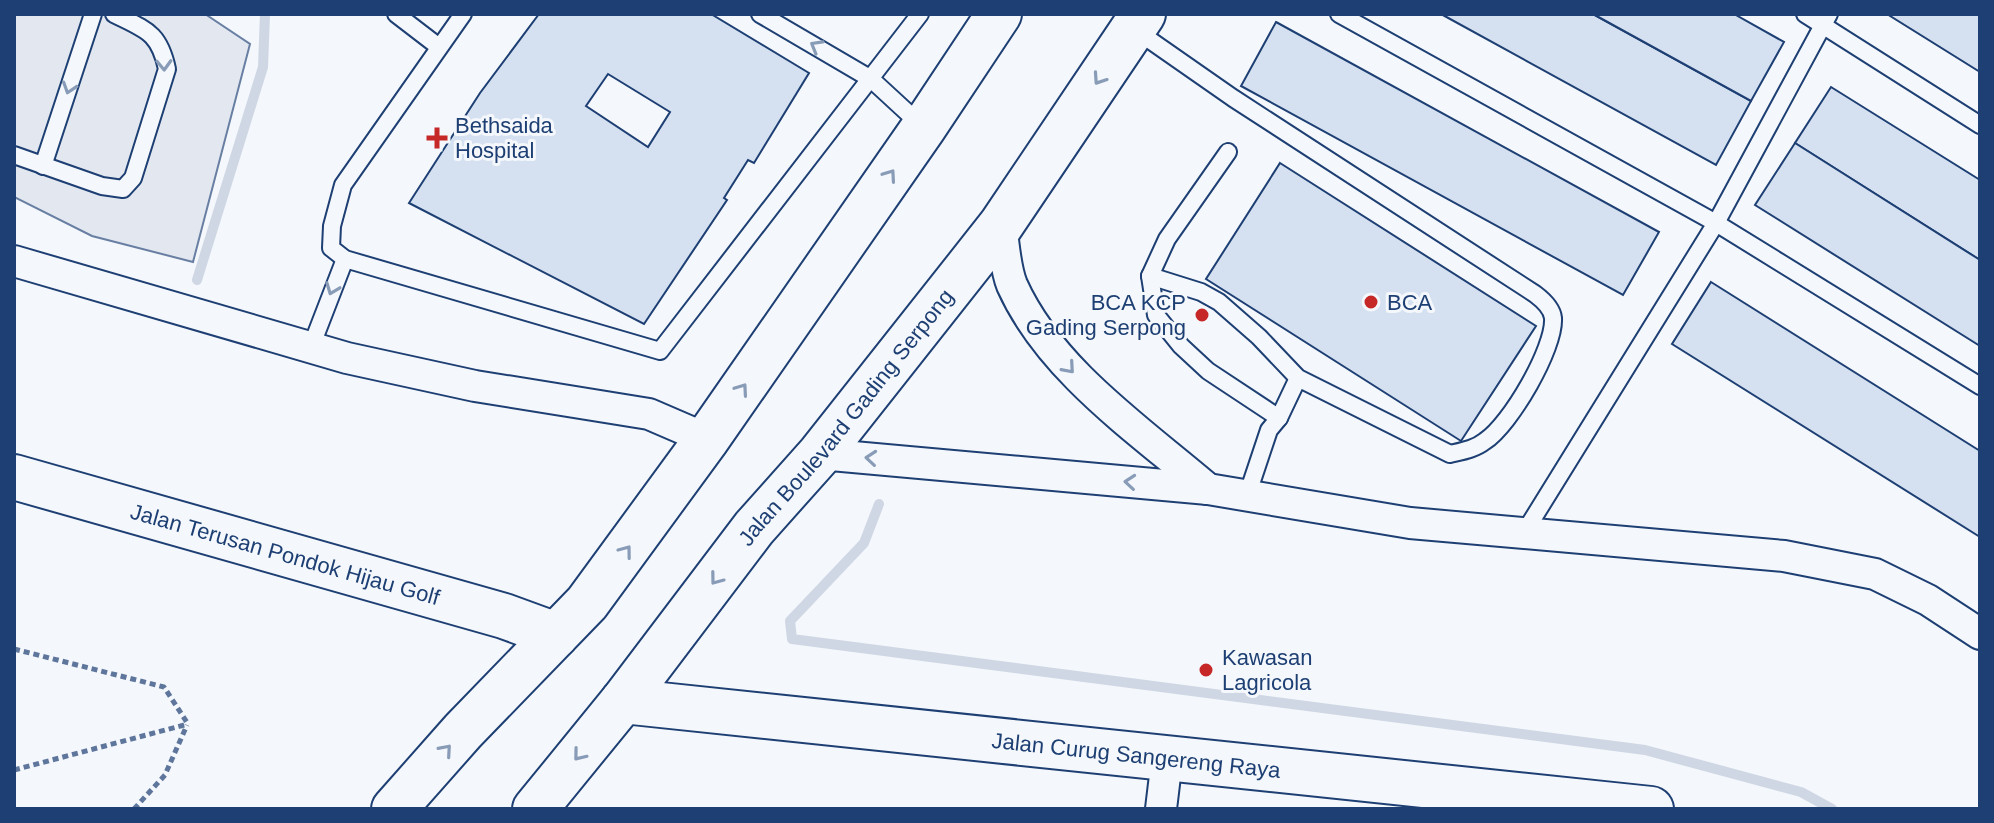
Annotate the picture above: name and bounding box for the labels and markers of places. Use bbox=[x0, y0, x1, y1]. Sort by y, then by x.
place label: Bethsaida Hospital bbox=[455, 113, 554, 163]
marker: Bethsaida Hospital bbox=[426, 127, 448, 149]
place label: BCA KCP Gading Serpong bbox=[1026, 290, 1186, 340]
place label: BCA bbox=[1387, 290, 1433, 315]
marker: BCA bbox=[1362, 293, 1380, 311]
marker: BCA KCP Gading Serpong bbox=[1193, 306, 1211, 324]
place label: Kawasan Lagricola bbox=[1222, 645, 1313, 695]
marker: Kawasan Lagricola bbox=[1197, 661, 1215, 679]

